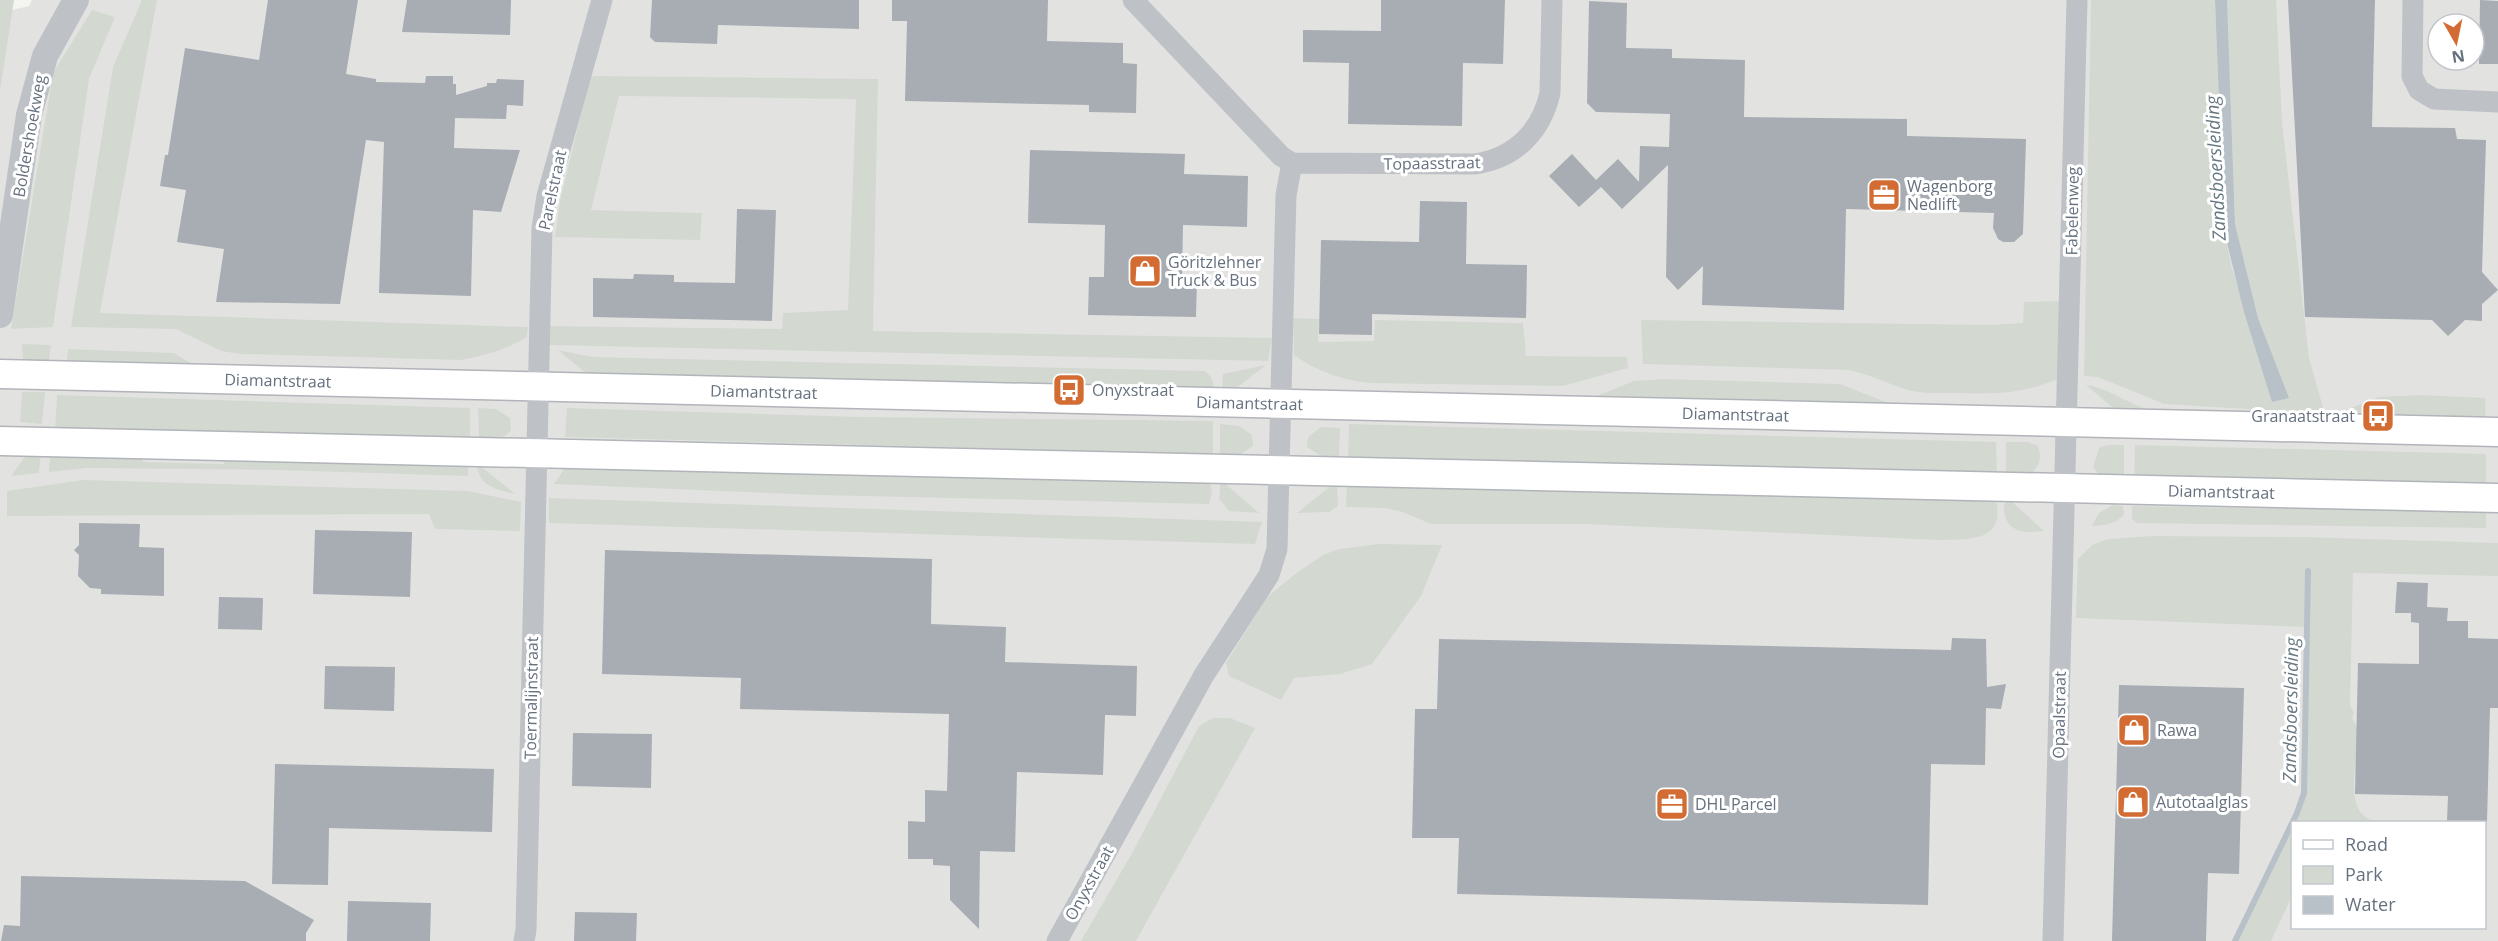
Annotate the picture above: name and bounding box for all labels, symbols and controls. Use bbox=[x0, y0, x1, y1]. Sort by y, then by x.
north arrow bbox=[2426, 12, 2486, 72]
text: N bbox=[2450, 45, 2466, 69]
street label: Boldershoekweg bbox=[7, 73, 51, 199]
water label: Zandsboersleiding bbox=[2199, 94, 2231, 242]
street label: Parelstraat bbox=[533, 148, 571, 232]
street label: Topaasstraat bbox=[1383, 151, 1481, 175]
street label: Fabelenweg bbox=[2060, 166, 2084, 256]
place label: Wagenborg Nedlift bbox=[1907, 175, 1993, 215]
office icon: Wagenborg Nedlift bbox=[1866, 177, 1902, 213]
place label: Göritzlehner Truck & Bus bbox=[1168, 251, 1262, 291]
shop icon: Göritzlehner Truck & Bus bbox=[1127, 253, 1163, 289]
street label: Diamantstraat bbox=[224, 368, 332, 393]
bus stop icon: Onyxstraat bbox=[1051, 372, 1087, 408]
street label: Diamantstraat bbox=[710, 379, 818, 404]
place label: Onyxstraat bbox=[1092, 379, 1174, 401]
street label: Diamantstraat bbox=[1196, 391, 1304, 415]
bus stop icon: Granaatstraat bbox=[2360, 398, 2396, 434]
street label: Diamantstraat bbox=[1682, 402, 1790, 427]
place label: Granaatstraat bbox=[2251, 405, 2355, 427]
street label: Diamantstraat bbox=[2168, 479, 2276, 504]
street label: Toermalijnstraat bbox=[519, 636, 543, 760]
water label: Zandsboersleiding bbox=[2277, 636, 2303, 784]
street label: Opaalstraat bbox=[2047, 671, 2071, 759]
shop icon: Rawa bbox=[2116, 712, 2152, 748]
place label: Rawa bbox=[2157, 719, 2197, 741]
shop icon: Autotaalglas bbox=[2115, 784, 2151, 820]
office icon: DHL Parcel bbox=[1654, 786, 1690, 822]
place label: Autotaalglas bbox=[2156, 791, 2248, 813]
place label: DHL Parcel bbox=[1695, 793, 1777, 815]
legend bbox=[2291, 821, 2486, 929]
text: Road bbox=[2345, 832, 2388, 856]
street label: Onyxstraat bbox=[1060, 842, 1119, 924]
text: Park bbox=[2345, 862, 2383, 886]
text: Water bbox=[2345, 892, 2396, 916]

